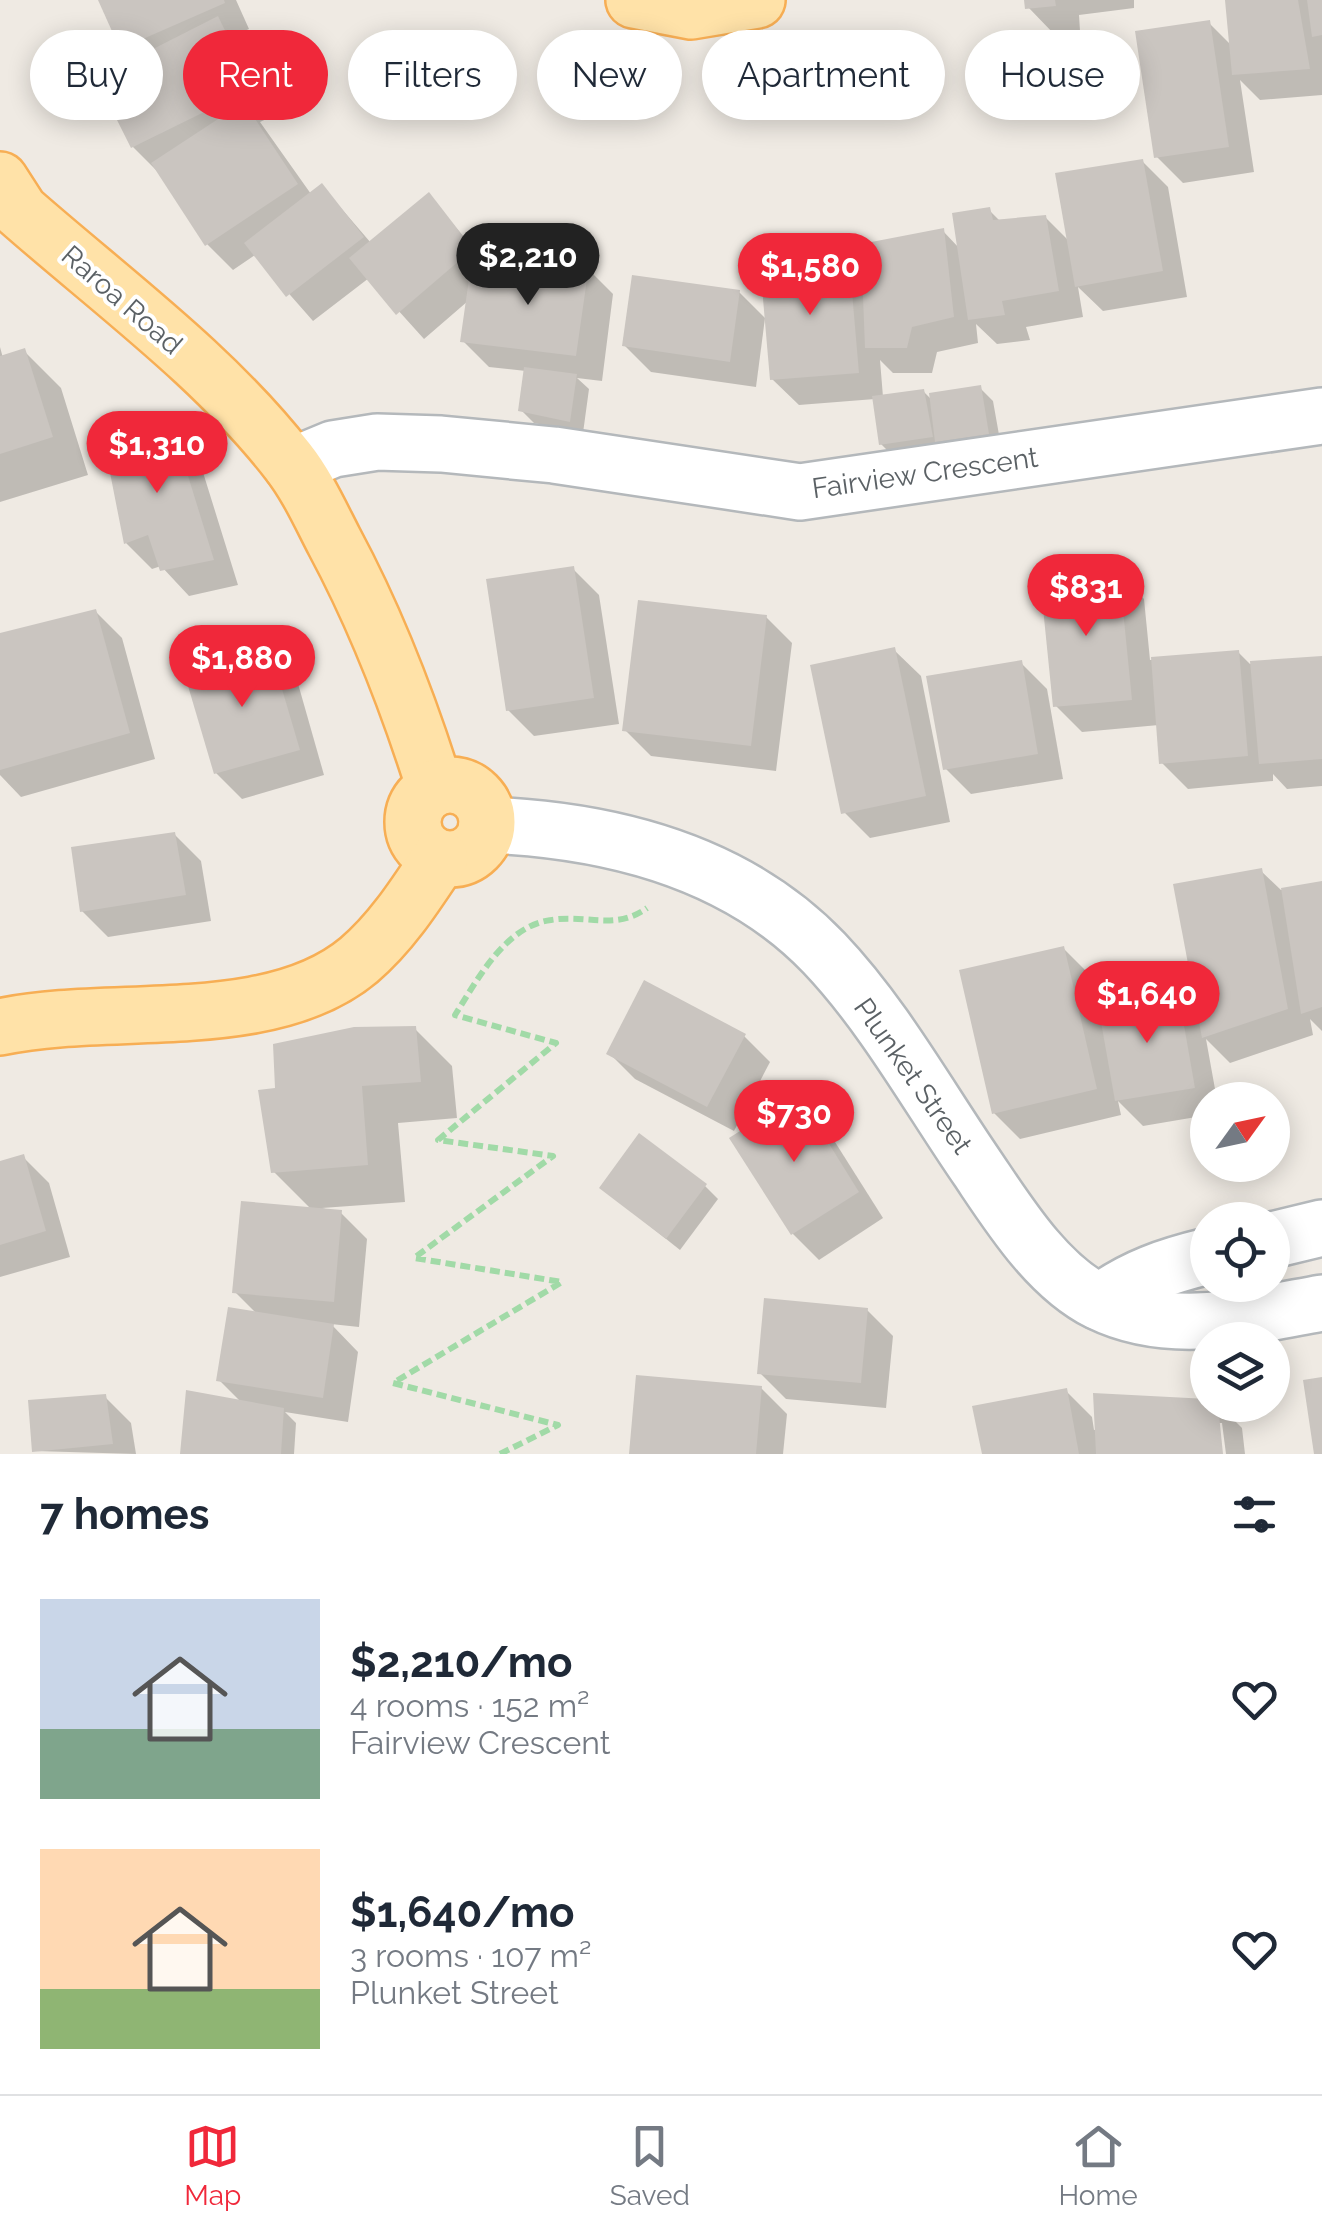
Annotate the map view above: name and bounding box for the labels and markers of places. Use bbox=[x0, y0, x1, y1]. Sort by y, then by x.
pin: $2,210 bbox=[447, 223, 609, 308]
pin: $1,580 bbox=[729, 233, 891, 318]
pin: $1,310 bbox=[76, 411, 238, 496]
pin: $831 bbox=[1027, 554, 1145, 639]
pin: $1,880 bbox=[161, 625, 323, 710]
pin: $1,640 bbox=[1066, 961, 1228, 1046]
pin: $730 bbox=[735, 1080, 853, 1165]

